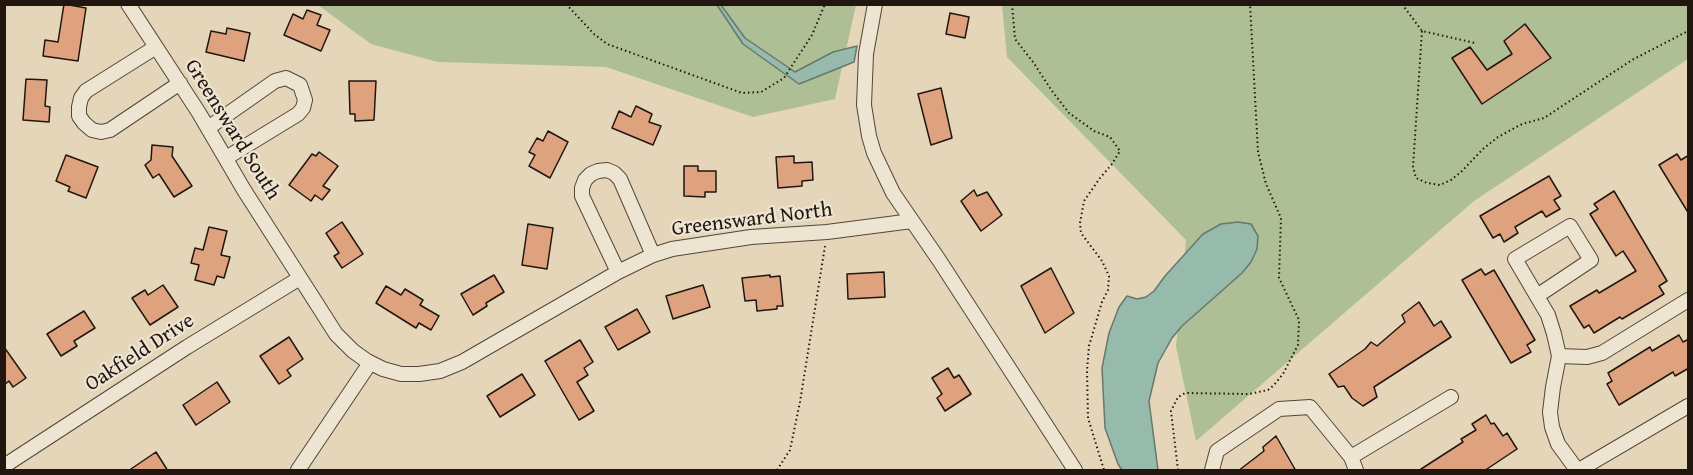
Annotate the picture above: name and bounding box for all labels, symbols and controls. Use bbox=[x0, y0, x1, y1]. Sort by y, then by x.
street label: Greensward South bbox=[179, 55, 285, 205]
street label: Greensward North bbox=[670, 198, 834, 242]
street label: Oakfield Drive bbox=[81, 308, 199, 398]

